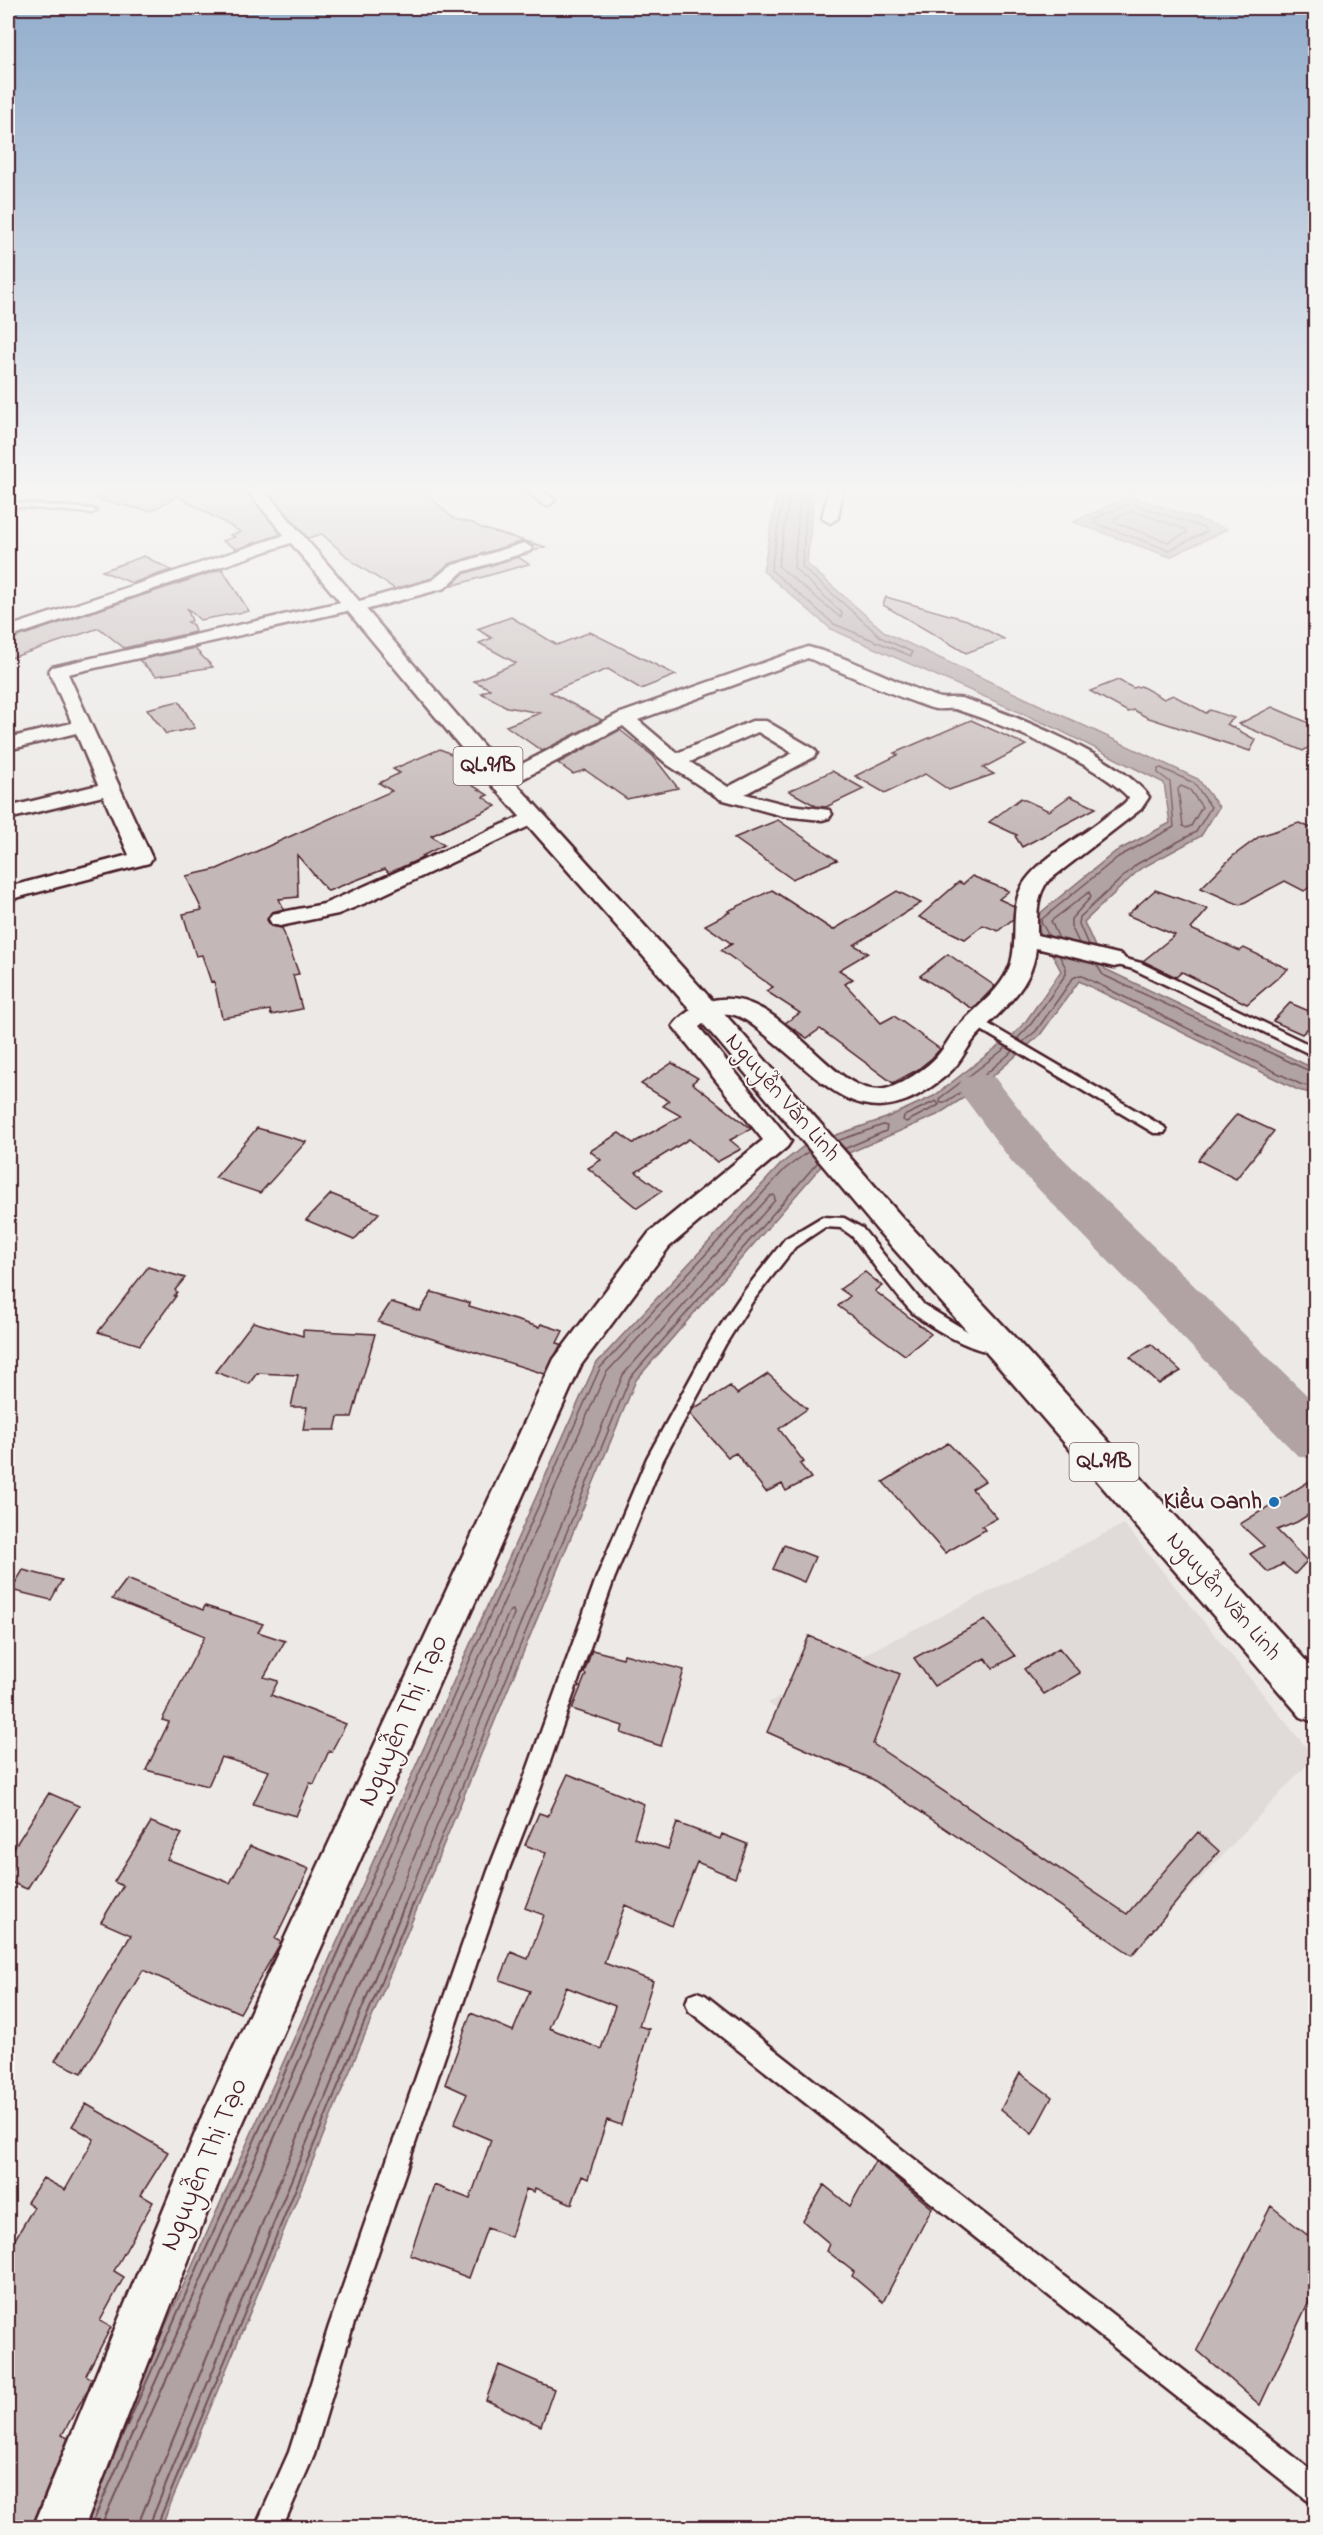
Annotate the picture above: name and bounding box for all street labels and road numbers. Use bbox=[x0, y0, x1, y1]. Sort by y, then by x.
road number: QL.91B bbox=[454, 747, 522, 785]
street label: Nguyễn Văn Linh bbox=[715, 1026, 848, 1171]
road number: QL.91B bbox=[1070, 1443, 1138, 1481]
street label: Nguyễn Văn Linh bbox=[1156, 1525, 1289, 1670]
street label: Nguyễn Thị Tạo bbox=[348, 1628, 460, 1814]
street label: Nguyễn Thị Tạo bbox=[150, 2072, 260, 2258]

